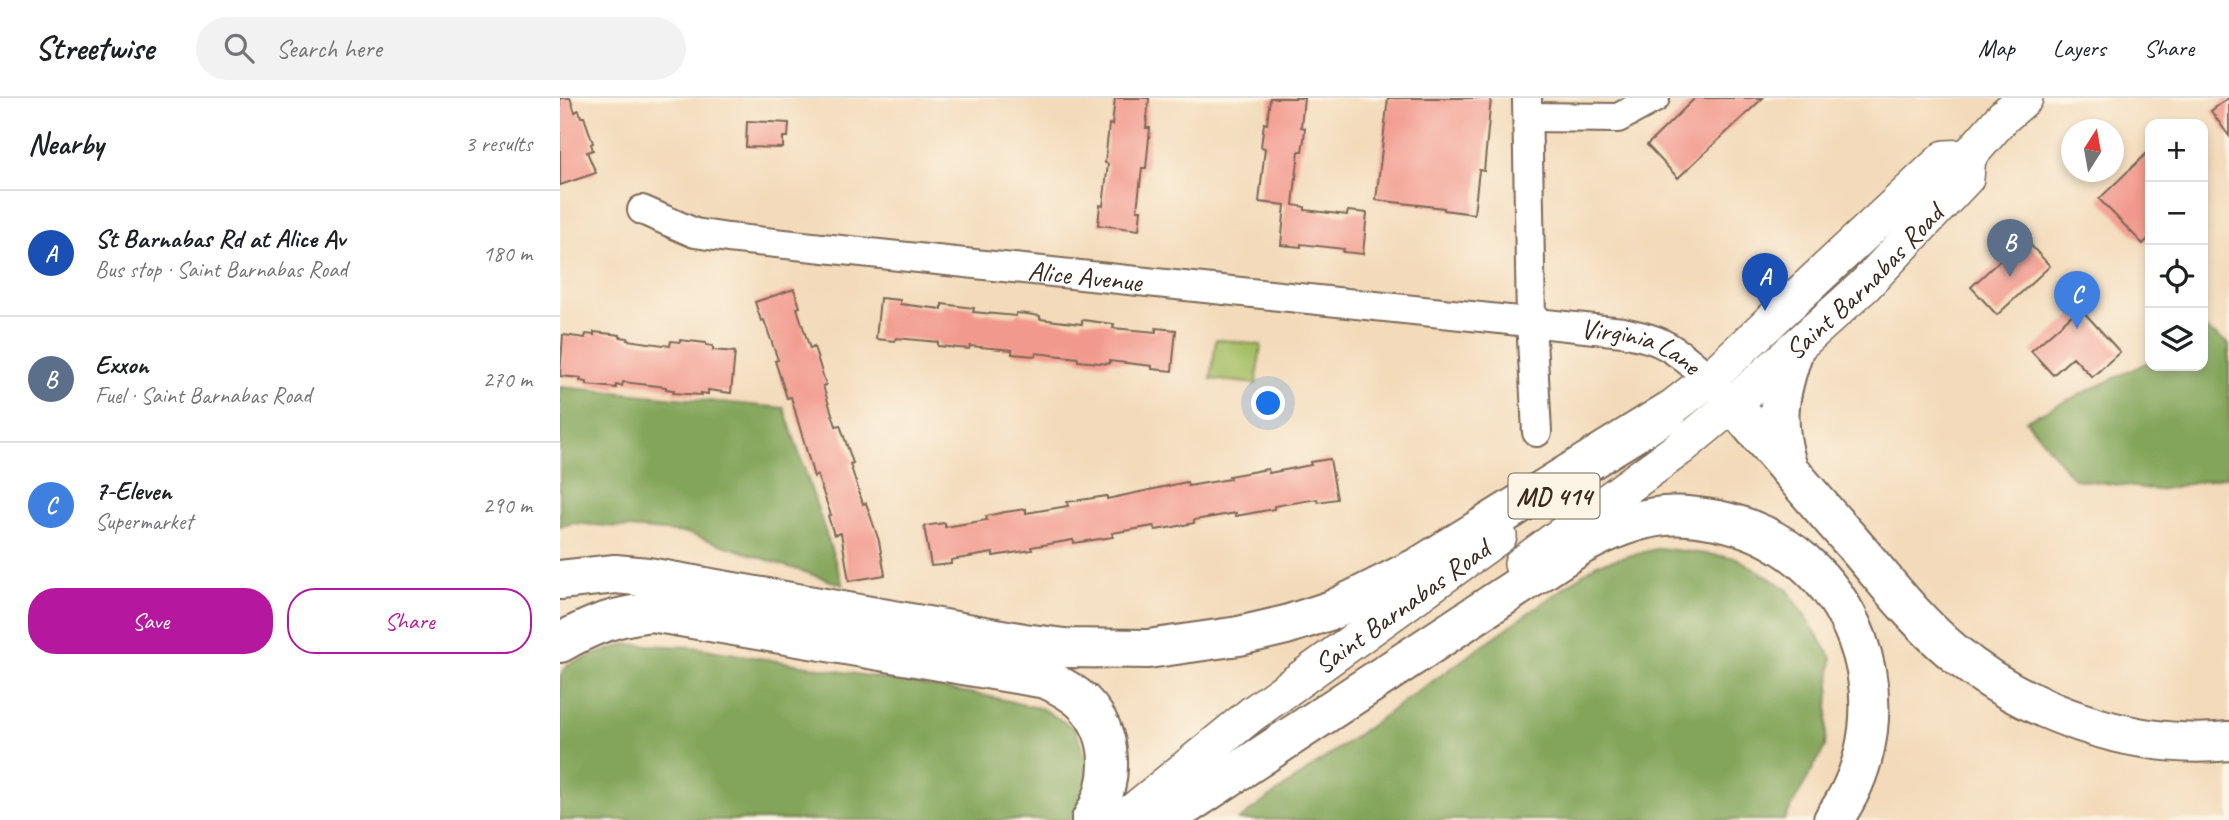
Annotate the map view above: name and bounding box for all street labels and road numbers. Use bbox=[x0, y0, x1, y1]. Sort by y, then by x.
street label: Saint Barnabas Road bbox=[1777, 193, 1953, 367]
street label: Alice Avenue bbox=[1026, 252, 1145, 299]
street label: Virginia Lane bbox=[1579, 310, 1710, 383]
road number: MD 414 bbox=[1508, 474, 1600, 518]
street label: Saint Barnabas Road bbox=[1307, 529, 1499, 681]

